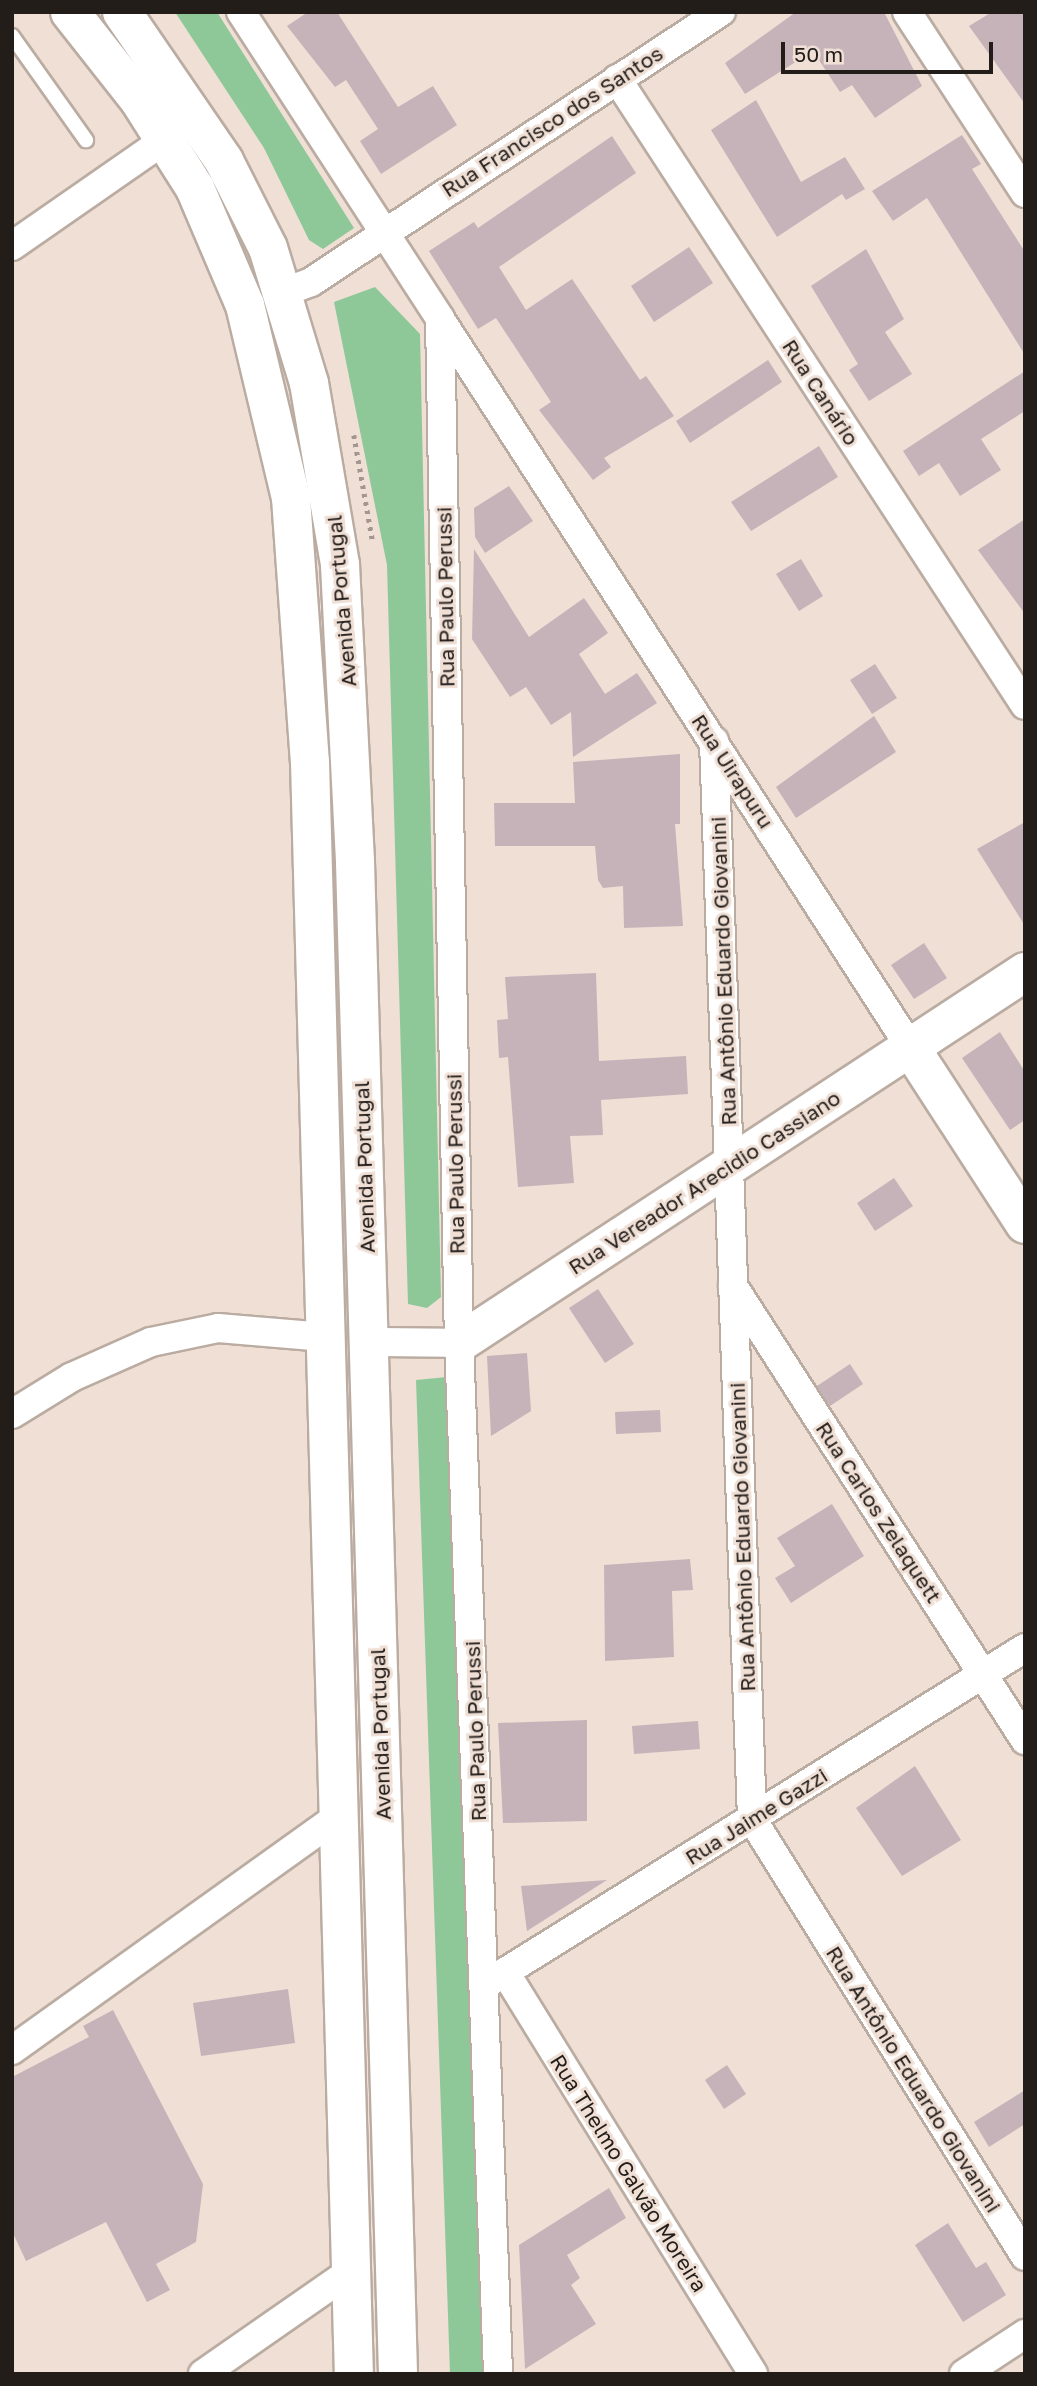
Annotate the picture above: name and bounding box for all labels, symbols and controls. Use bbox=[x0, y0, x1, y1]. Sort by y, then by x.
scale bar bbox=[785, 28, 997, 72]
street label: Rua Francisco dos Santos bbox=[437, 40, 667, 202]
text: 50 m bbox=[794, 41, 843, 67]
street label: Rua Canário bbox=[777, 334, 865, 450]
street label: Rua Paulo Perussi bbox=[431, 506, 459, 688]
street label: Avenida Portugal bbox=[321, 514, 361, 688]
street label: Rua Uirapuru bbox=[687, 709, 779, 833]
street label: Rua Antônio Eduardo Giovanini bbox=[705, 816, 741, 1126]
street label: Rua Paulo Perussi bbox=[441, 1073, 469, 1255]
street label: Avenida Portugal bbox=[348, 1080, 380, 1254]
street label: Rua Vereador Arecidio Cassiano bbox=[563, 1085, 845, 1279]
street label: Rua Antônio Eduardo Giovanini bbox=[724, 1382, 760, 1692]
street label: Rua Carlos Zelaquett bbox=[811, 1417, 947, 1607]
street label: Rua Paulo Perussi bbox=[459, 1640, 491, 1822]
street label: Avenida Portugal bbox=[364, 1647, 396, 1821]
street label: Rua Jaime Gazzi bbox=[680, 1762, 832, 1870]
street label: Rua Antônio Eduardo Giovanini bbox=[821, 1941, 1007, 2217]
street label: Rua Thelmo Galvão Moreira bbox=[545, 2050, 713, 2296]

